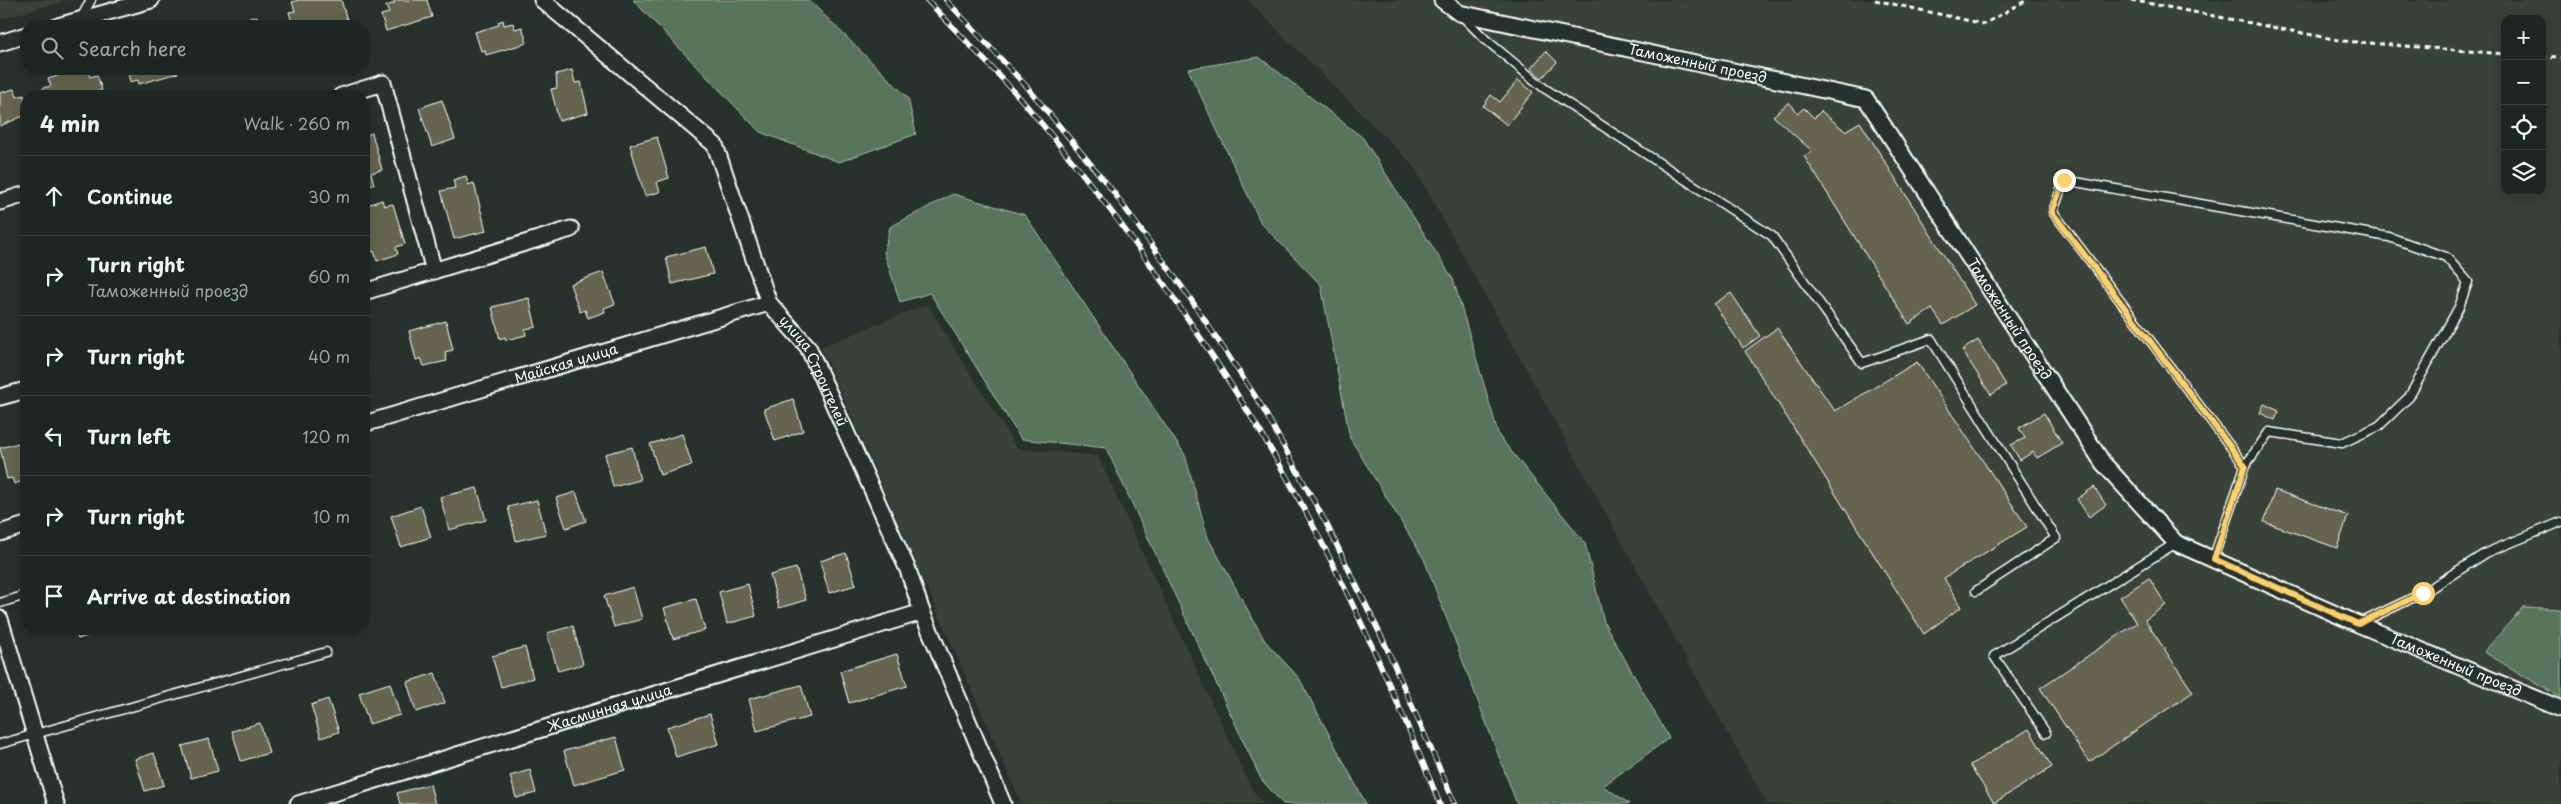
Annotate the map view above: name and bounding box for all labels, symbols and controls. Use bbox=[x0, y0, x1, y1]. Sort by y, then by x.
map controls bbox=[2501, 15, 2546, 195]
button: + bbox=[2501, 15, 2546, 60]
search box bbox=[20, 20, 370, 75]
icon: search bbox=[38, 34, 66, 62]
text: Search here bbox=[78, 34, 187, 62]
street label: Таможенный проезд bbox=[1626, 38, 1769, 88]
button: − bbox=[2501, 60, 2546, 105]
button: locate bbox=[2501, 105, 2546, 150]
text: 4 min bbox=[40, 107, 100, 139]
text: Walk · 260 m bbox=[244, 111, 350, 135]
button: layers bbox=[2501, 150, 2546, 195]
route end bbox=[2053, 169, 2076, 192]
icon: ahead bbox=[40, 182, 68, 210]
text: Continue bbox=[87, 182, 173, 210]
text: 30 m bbox=[308, 184, 350, 208]
text: Turn right bbox=[87, 250, 185, 278]
street label: Таможенный проезд bbox=[1962, 254, 2057, 384]
icon: right bbox=[40, 262, 68, 290]
text: 60 m bbox=[308, 264, 350, 288]
text: Таможенный проезд bbox=[87, 278, 248, 302]
street label: улица Строителей bbox=[775, 310, 853, 430]
street label: Майская улица bbox=[512, 338, 620, 388]
icon: right bbox=[40, 342, 68, 370]
text: Turn right bbox=[87, 342, 185, 370]
text: 40 m bbox=[308, 344, 350, 368]
icon: left bbox=[40, 422, 68, 450]
text: Turn left bbox=[87, 422, 171, 450]
text: 120 m bbox=[303, 424, 350, 448]
icon: right bbox=[40, 502, 68, 530]
text: Turn right bbox=[87, 502, 185, 530]
text: 10 m bbox=[313, 504, 350, 528]
icon: arrive bbox=[40, 582, 68, 610]
text: Arrive at destination bbox=[87, 582, 291, 610]
route start bbox=[2412, 582, 2435, 605]
street label: Таможенный проезд bbox=[2386, 627, 2525, 701]
street label: Жасминная улица bbox=[544, 679, 674, 737]

